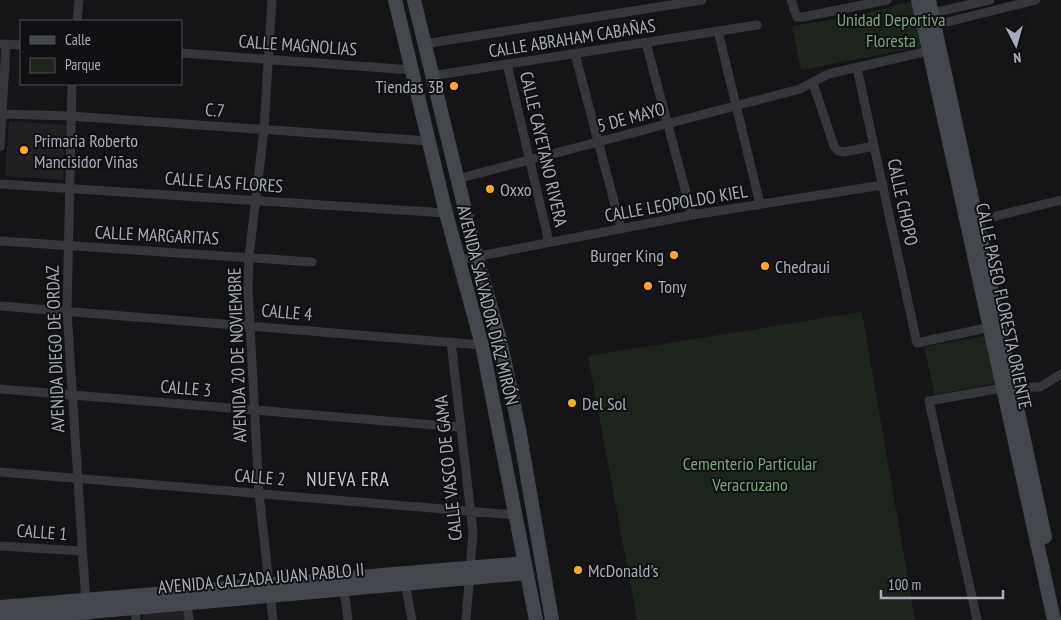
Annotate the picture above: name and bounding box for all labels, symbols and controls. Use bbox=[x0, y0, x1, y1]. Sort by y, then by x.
park label: Unidad Deportiva Floresta bbox=[837, 8, 945, 52]
street label: CALLE ABRAHAM CABAÑAS bbox=[487, 13, 657, 63]
legend bbox=[20, 20, 182, 85]
north arrow bbox=[991, 20, 1041, 70]
street label: CALLE MAGNOLIAS bbox=[238, 29, 358, 61]
text: Calle bbox=[65, 30, 91, 49]
text: N bbox=[1013, 49, 1022, 67]
text: Parque bbox=[65, 55, 101, 74]
street label: CALLE CAYETANO RIVERA bbox=[515, 69, 573, 229]
place label: Tiendas 3B bbox=[375, 75, 444, 98]
marker: Tiendas 3B bbox=[448, 80, 460, 92]
street label: 5 DE MAYO bbox=[595, 97, 668, 137]
street label: C.7 bbox=[204, 98, 226, 122]
place label: Primaria Roberto Mancisidor Viñas bbox=[34, 129, 138, 173]
marker: Primaria Roberto Mancisidor Viñas bbox=[18, 144, 30, 156]
street label: CALLE CHOPO bbox=[883, 156, 923, 248]
street label: CALLE LAS FLORES bbox=[164, 166, 284, 198]
place label: Oxxo bbox=[500, 178, 532, 201]
street label: CALLE LEOPOLDO KIEL bbox=[603, 179, 750, 227]
marker: Oxxo bbox=[484, 183, 496, 195]
street label: CALLE PASEO FLORESTA ORIENTE bbox=[971, 201, 1037, 411]
street label: AVENIDA SALVADOR DÍAZ MIRÓN bbox=[452, 203, 524, 407]
street label: CALLE MARGARITAS bbox=[94, 220, 220, 250]
place label: Burger King bbox=[590, 244, 664, 267]
marker: Burger King bbox=[668, 249, 680, 261]
place label: Chedraui bbox=[775, 255, 830, 278]
marker: Chedraui bbox=[759, 260, 771, 272]
street label: AVENIDA DIEGO DE ORDAZ bbox=[41, 265, 69, 433]
street label: AVENIDA 20 DE NOVIEMBRE bbox=[222, 267, 252, 443]
place label: Tony bbox=[658, 275, 687, 298]
marker: Tony bbox=[642, 280, 654, 292]
street label: CALLE 4 bbox=[261, 298, 313, 326]
street label: CALLE 3 bbox=[160, 374, 212, 402]
place label: Del Sol bbox=[582, 392, 627, 415]
street label: CALLE VASCO DE GAMA bbox=[429, 394, 467, 542]
marker: Del Sol bbox=[566, 397, 578, 409]
park label: Cementerio Particular Veracruzano bbox=[683, 452, 817, 496]
street label: CALLE 2 bbox=[234, 463, 286, 491]
district label: NUEVA ERA bbox=[306, 467, 390, 491]
street label: CALLE 1 bbox=[16, 519, 68, 545]
street label: AVENIDA CALZADA JUAN PABLO II bbox=[157, 558, 365, 598]
place label: McDonald's bbox=[588, 559, 659, 582]
marker: McDonald's bbox=[572, 564, 584, 576]
scale bar bbox=[881, 568, 1004, 600]
text: 100 m bbox=[888, 575, 921, 594]

